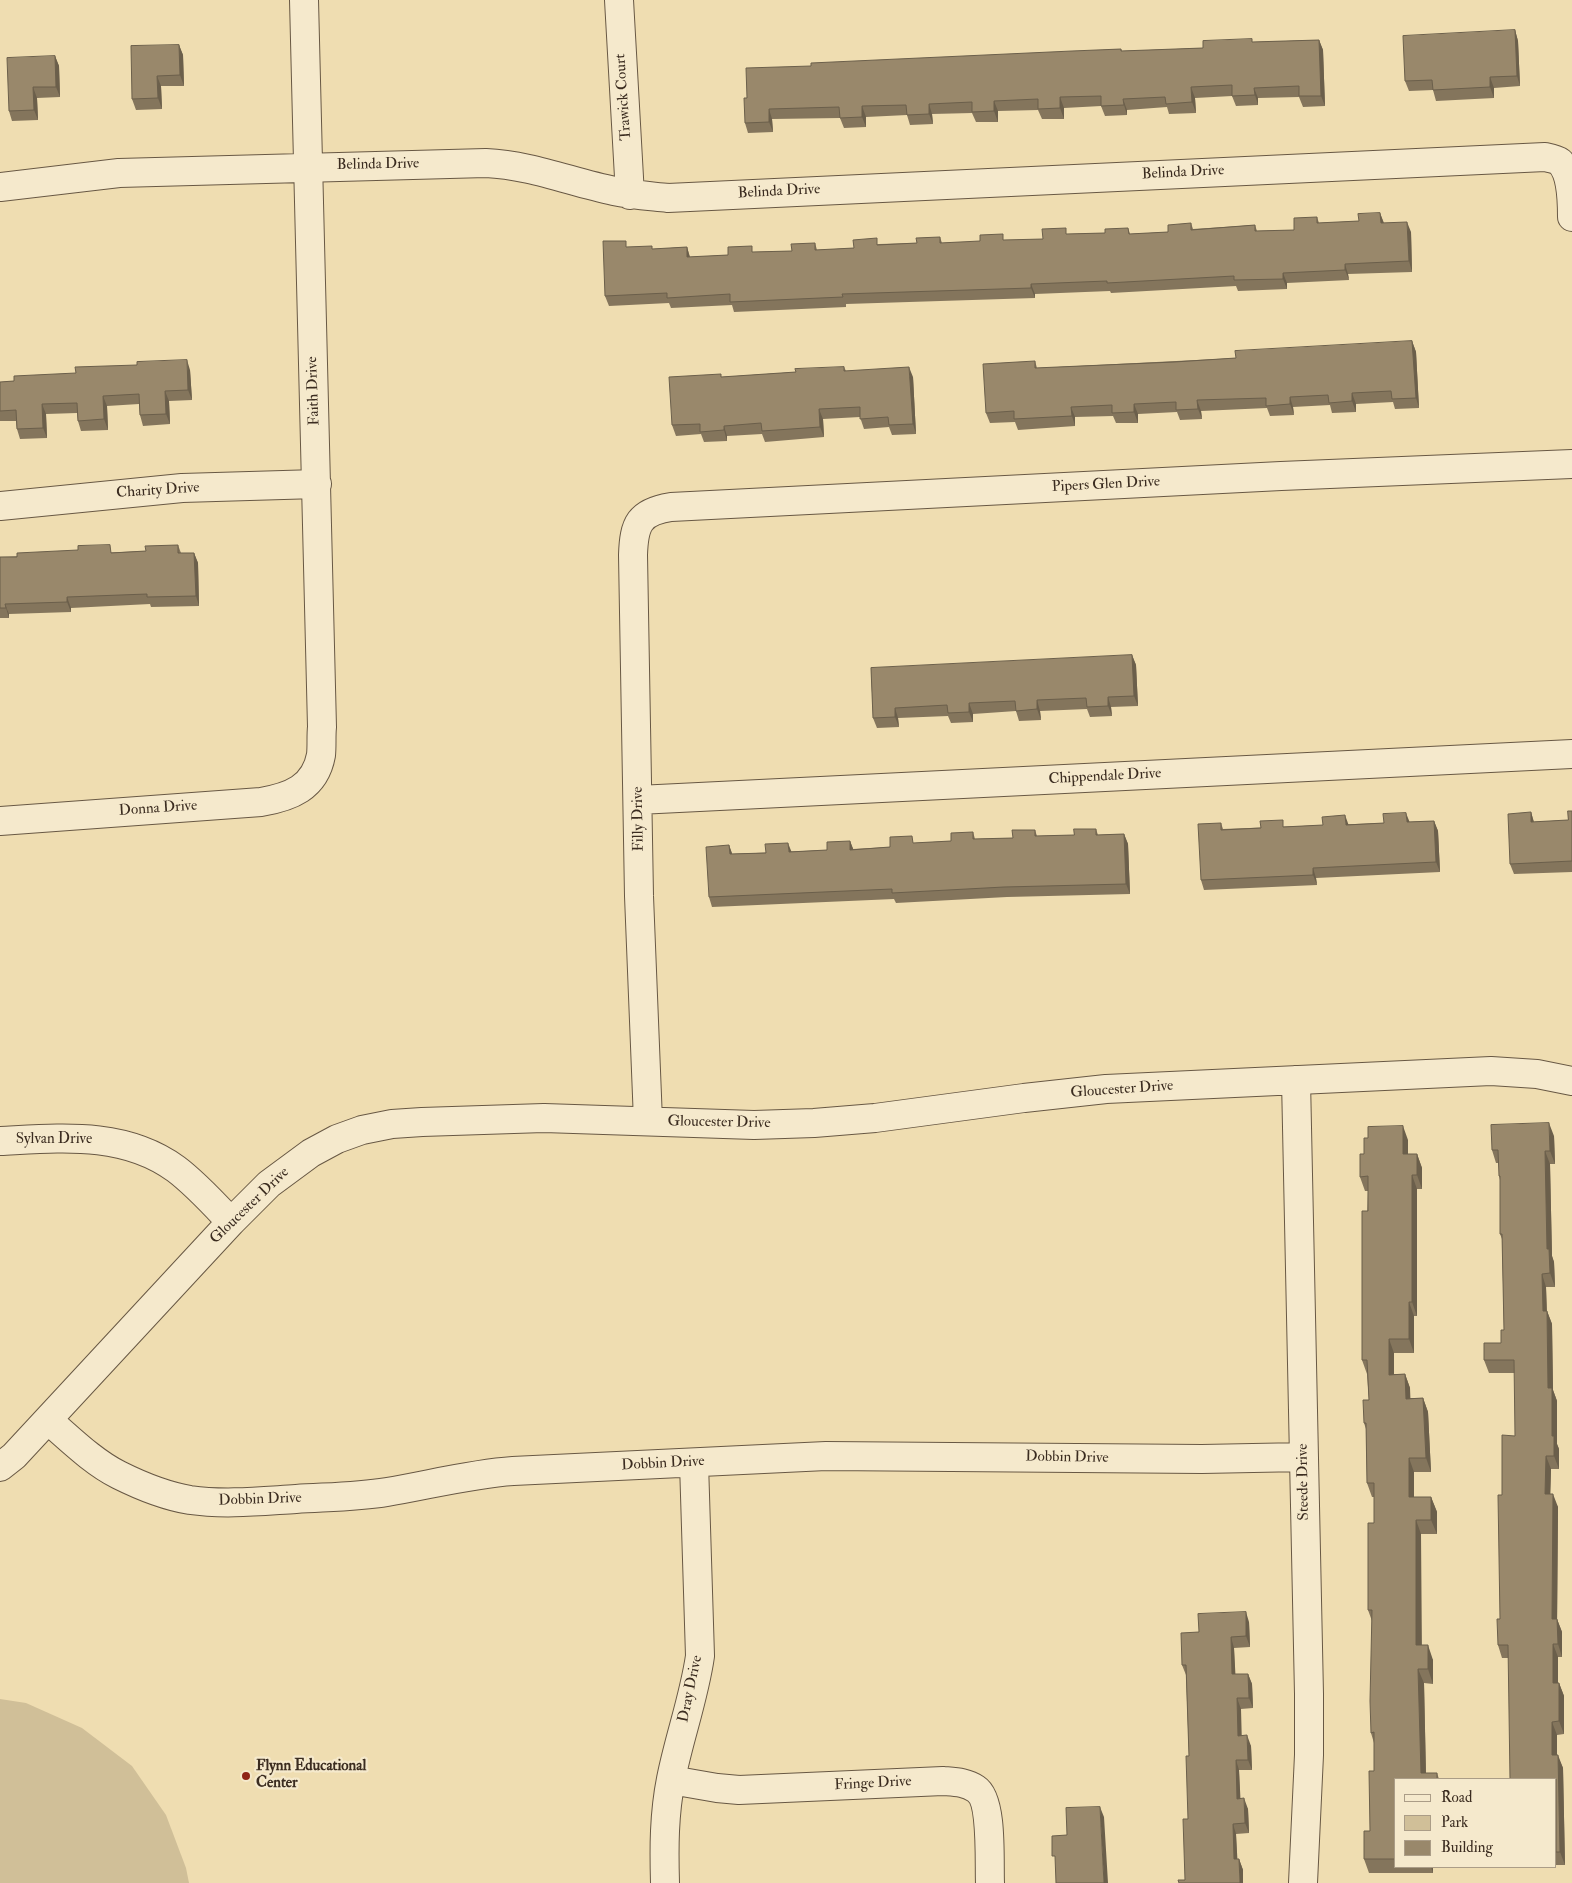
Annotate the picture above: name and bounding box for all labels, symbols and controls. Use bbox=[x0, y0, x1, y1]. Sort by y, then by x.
street label: Trawick Court bbox=[612, 53, 636, 141]
street label: Belinda Drive bbox=[337, 155, 419, 175]
street label: Belinda Drive bbox=[1141, 162, 1225, 184]
street label: Belinda Drive bbox=[737, 181, 821, 203]
street label: Faith Drive bbox=[304, 356, 324, 426]
street label: Pipers Glen Drive bbox=[1051, 473, 1161, 497]
street label: Charity Drive bbox=[116, 479, 200, 503]
street label: Chippendale Drive bbox=[1048, 765, 1162, 789]
street label: Filly Drive bbox=[629, 786, 649, 852]
street label: Donna Drive bbox=[118, 797, 198, 821]
street label: Gloucester Drive bbox=[1070, 1077, 1174, 1103]
street label: Gloucester Drive bbox=[667, 1113, 771, 1133]
street label: Sylvan Drive bbox=[16, 1131, 92, 1149]
street label: Gloucester Drive bbox=[207, 1164, 293, 1248]
street label: Steede Drive bbox=[1294, 1443, 1314, 1521]
street label: Dobbin Drive bbox=[1025, 1448, 1109, 1468]
street label: Dobbin Drive bbox=[621, 1453, 705, 1475]
street label: Dobbin Drive bbox=[218, 1490, 302, 1510]
street label: Dray Drive bbox=[675, 1654, 707, 1724]
place label: Flynn Educational Center bbox=[256, 1758, 366, 1793]
marker: Flynn Educational Center bbox=[240, 1770, 252, 1782]
street label: Fringe Drive bbox=[834, 1773, 912, 1795]
legend bbox=[1394, 1778, 1557, 1868]
text: Road bbox=[1441, 1788, 1472, 1807]
text: Park bbox=[1441, 1813, 1468, 1832]
text: Building bbox=[1441, 1838, 1493, 1857]

